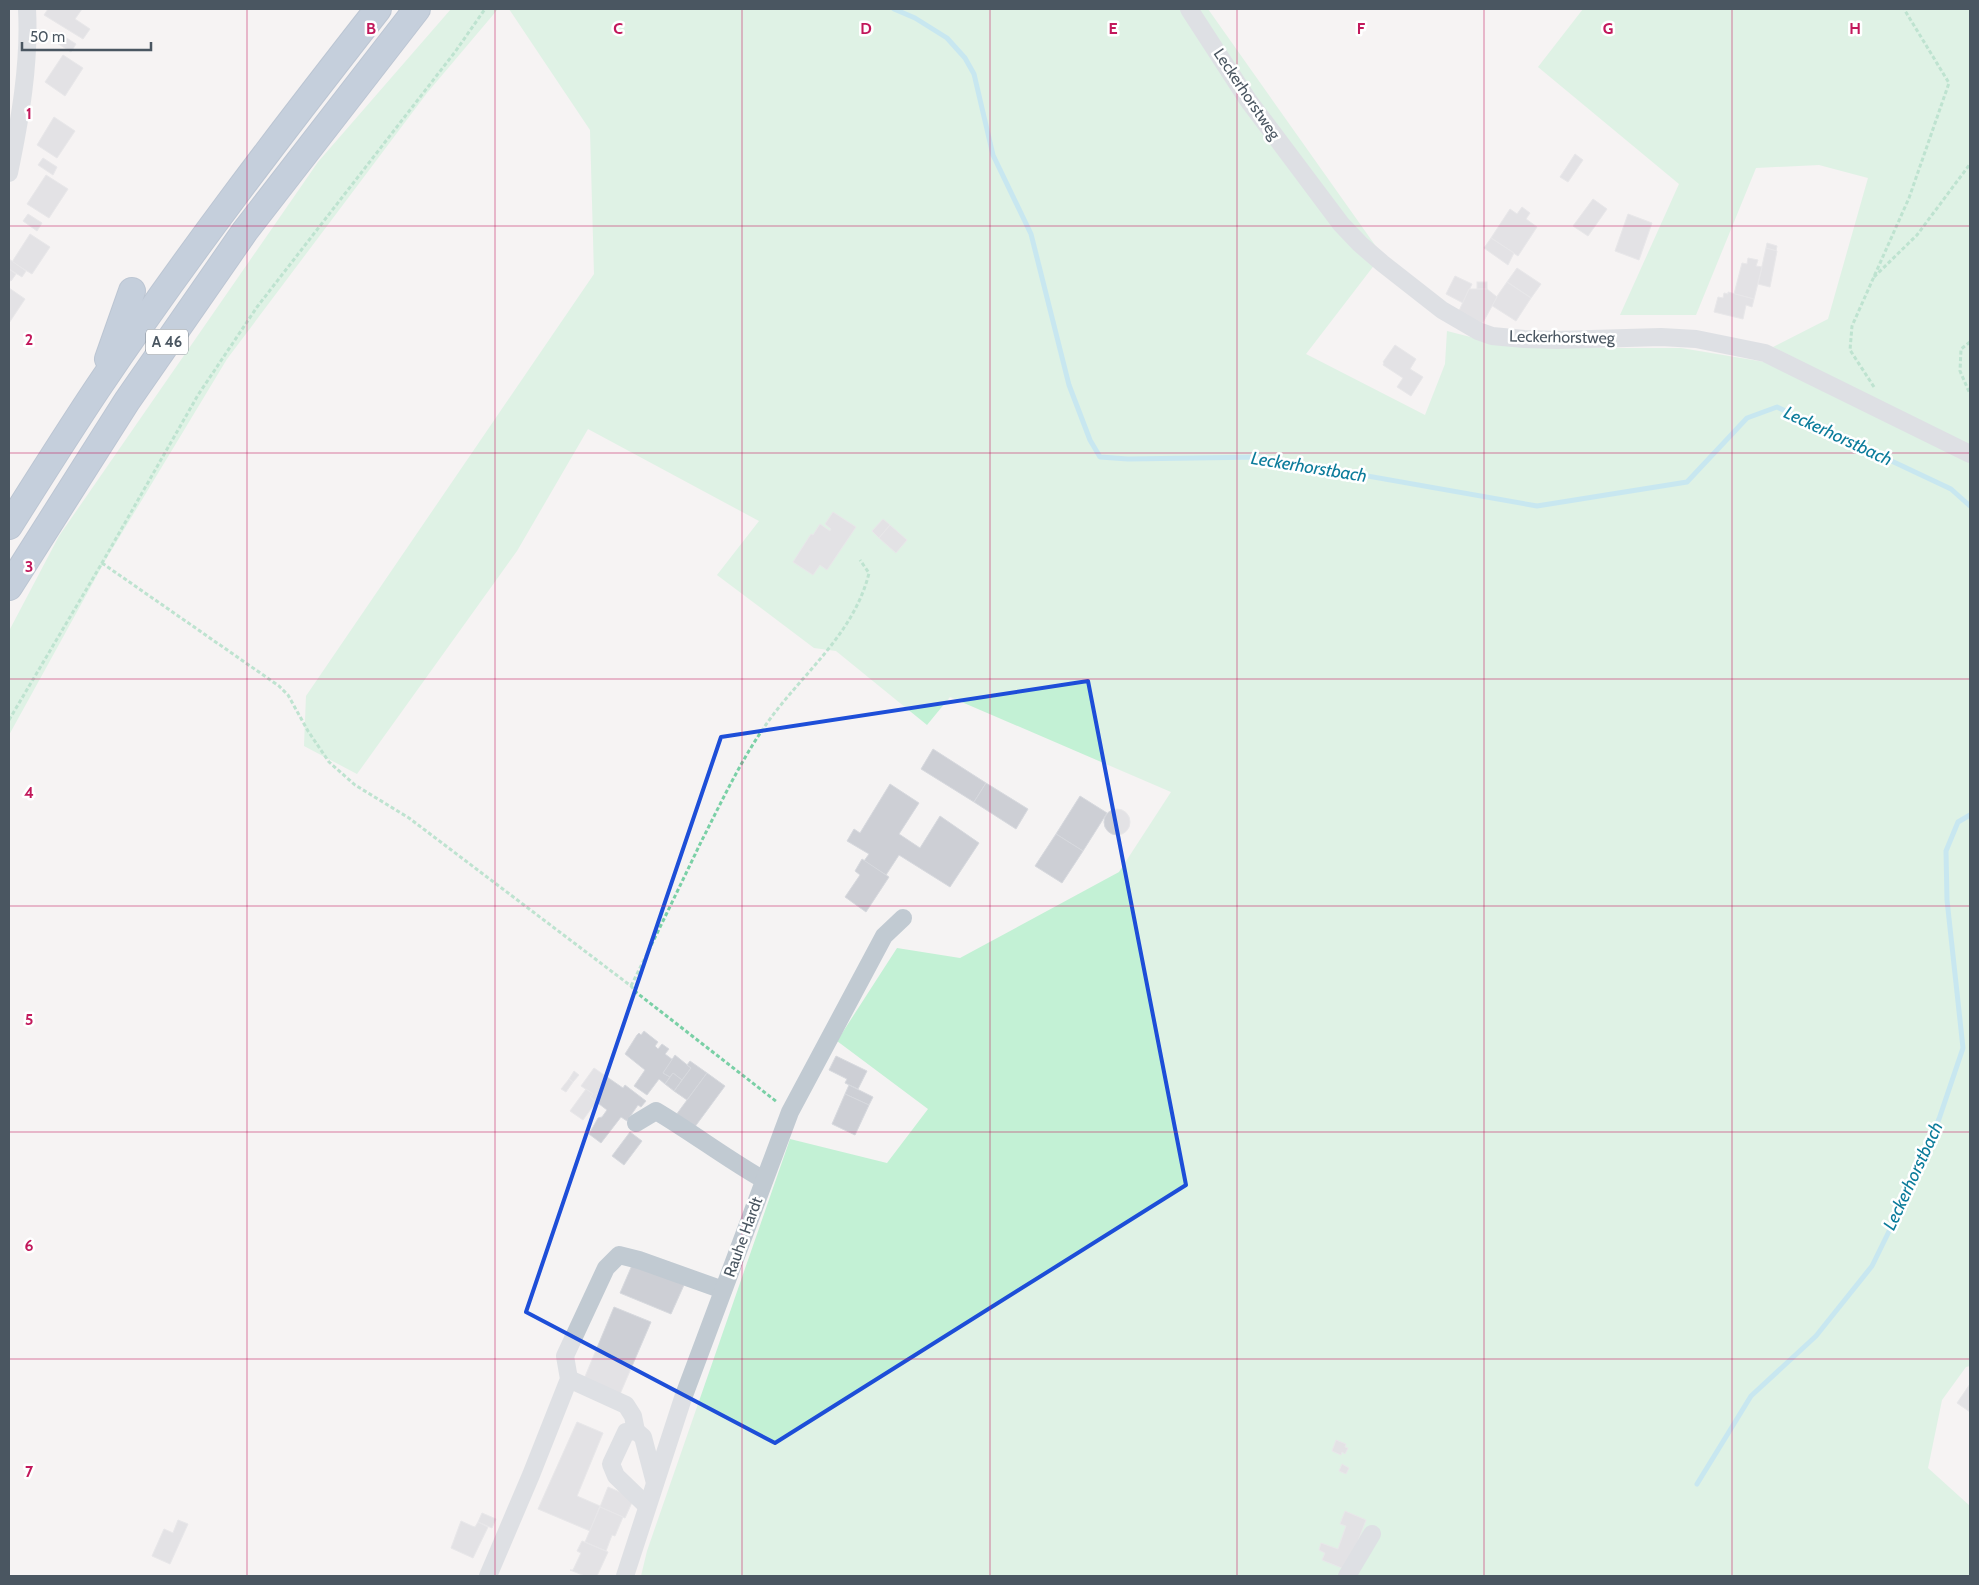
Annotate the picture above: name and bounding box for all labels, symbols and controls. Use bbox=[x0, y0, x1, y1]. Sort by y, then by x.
text: B bbox=[366, 19, 376, 38]
text: C bbox=[613, 19, 623, 38]
text: D bbox=[860, 19, 872, 38]
text: E bbox=[1108, 19, 1118, 38]
text: F bbox=[1357, 19, 1366, 38]
text: G bbox=[1603, 19, 1613, 38]
text: H bbox=[1849, 19, 1861, 38]
scale bar bbox=[22, 20, 151, 52]
text: 50 m bbox=[30, 28, 65, 46]
street label: Leckerhorstweg bbox=[1210, 45, 1285, 144]
text: 1 bbox=[26, 104, 32, 123]
street label: Leckerhorstweg bbox=[1509, 327, 1616, 347]
text: 2 bbox=[25, 330, 33, 349]
road number: A 46 bbox=[146, 330, 188, 354]
water label: Leckerhorstbach bbox=[1780, 401, 1896, 471]
water label: Leckerhorstbach bbox=[1249, 447, 1369, 487]
text: 3 bbox=[25, 557, 33, 576]
text: 4 bbox=[24, 783, 34, 802]
text: 5 bbox=[25, 1010, 33, 1029]
water label: Leckerhorstbach bbox=[1878, 1118, 1948, 1234]
street label: Rauhe Hardt bbox=[720, 1194, 767, 1280]
text: 6 bbox=[25, 1236, 34, 1255]
text: 7 bbox=[25, 1462, 34, 1481]

